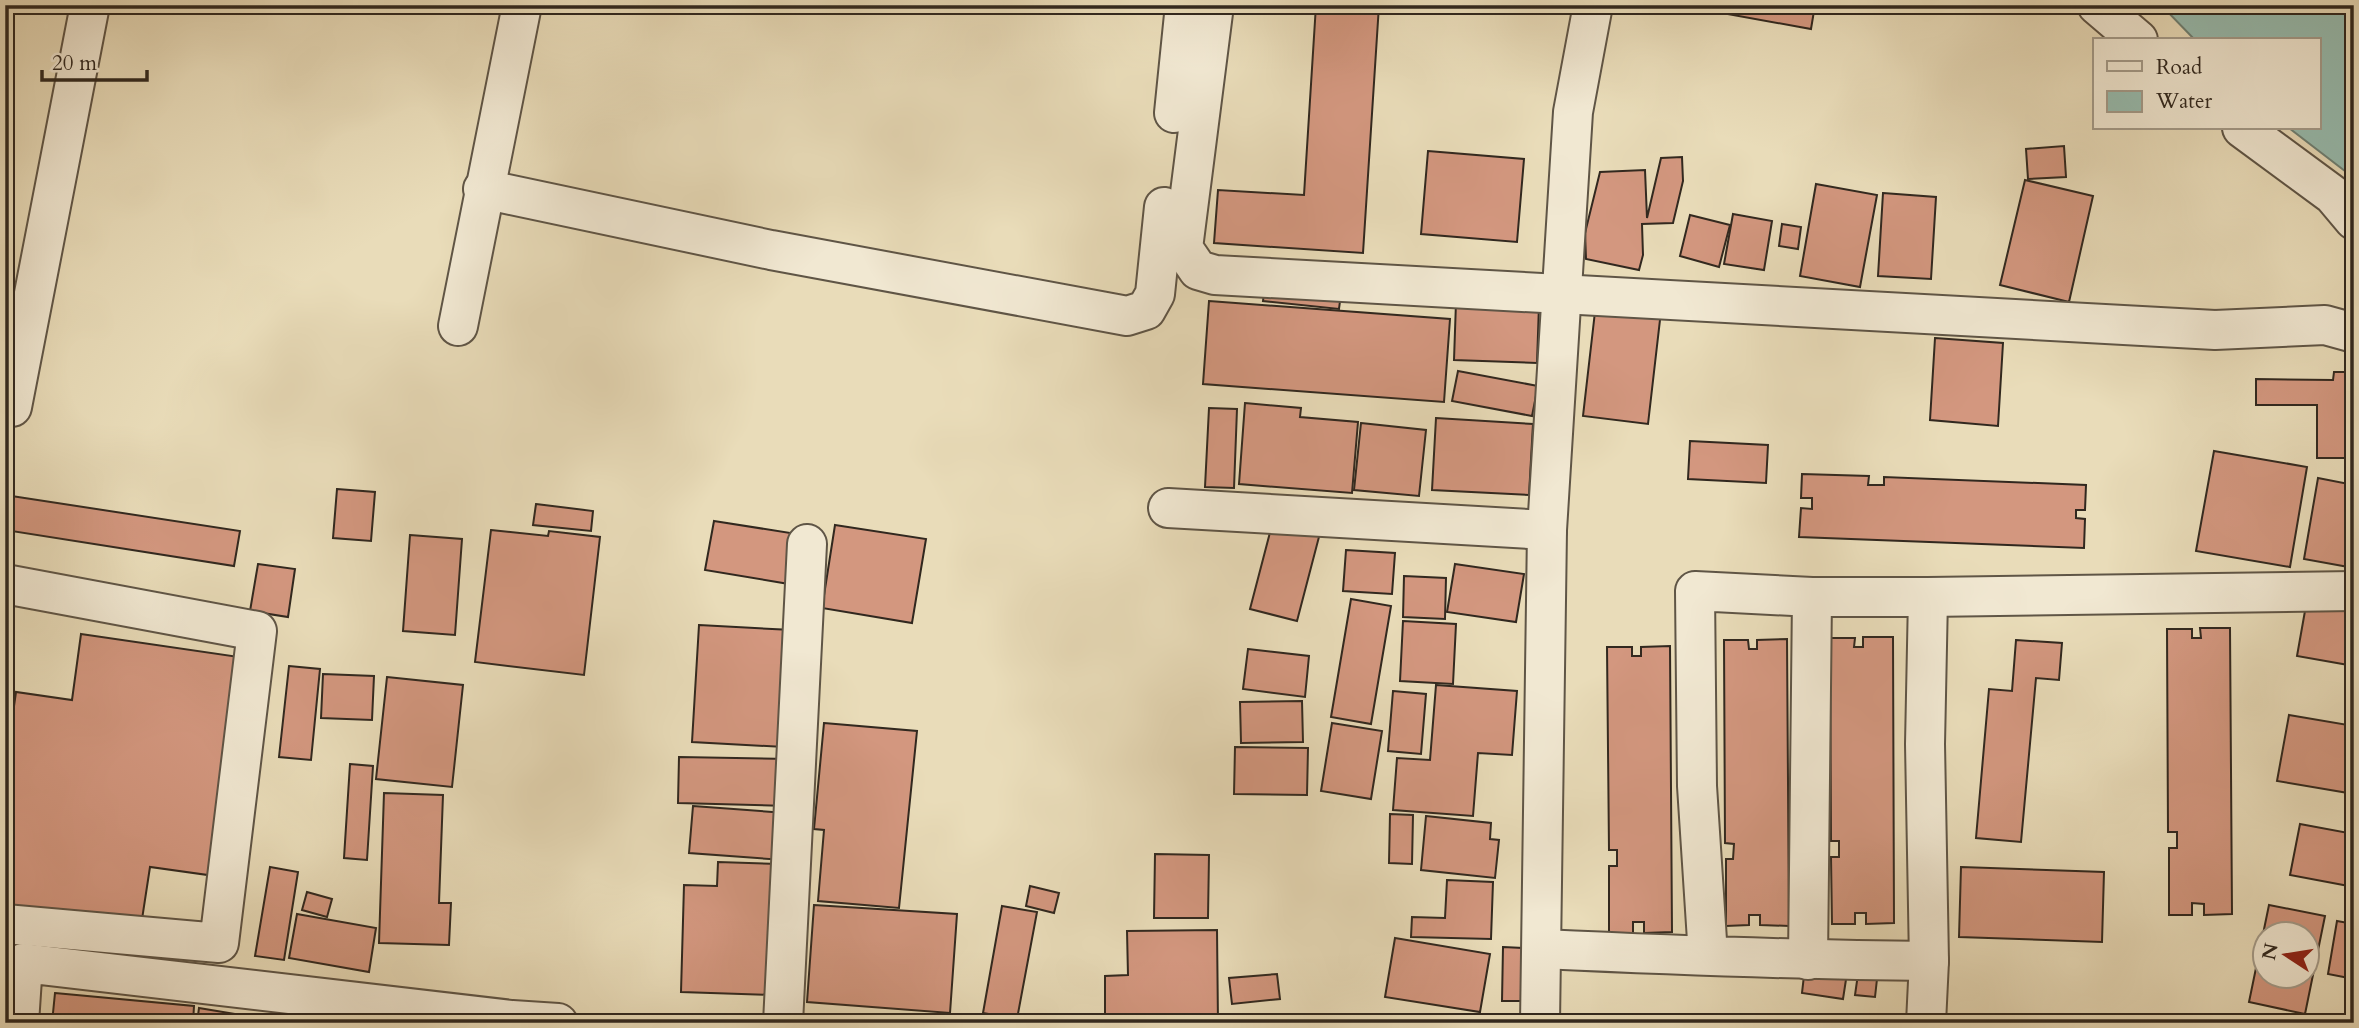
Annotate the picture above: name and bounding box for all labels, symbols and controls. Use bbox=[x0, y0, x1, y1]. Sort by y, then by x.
scale bar bbox=[42, 38, 147, 82]
legend bbox=[2093, 38, 2320, 130]
text: 20 m bbox=[52, 49, 97, 78]
text: Road bbox=[2156, 53, 2202, 82]
text: Water bbox=[2155, 87, 2212, 116]
north arrow bbox=[2250, 920, 2320, 990]
text: N bbox=[2256, 940, 2285, 962]

